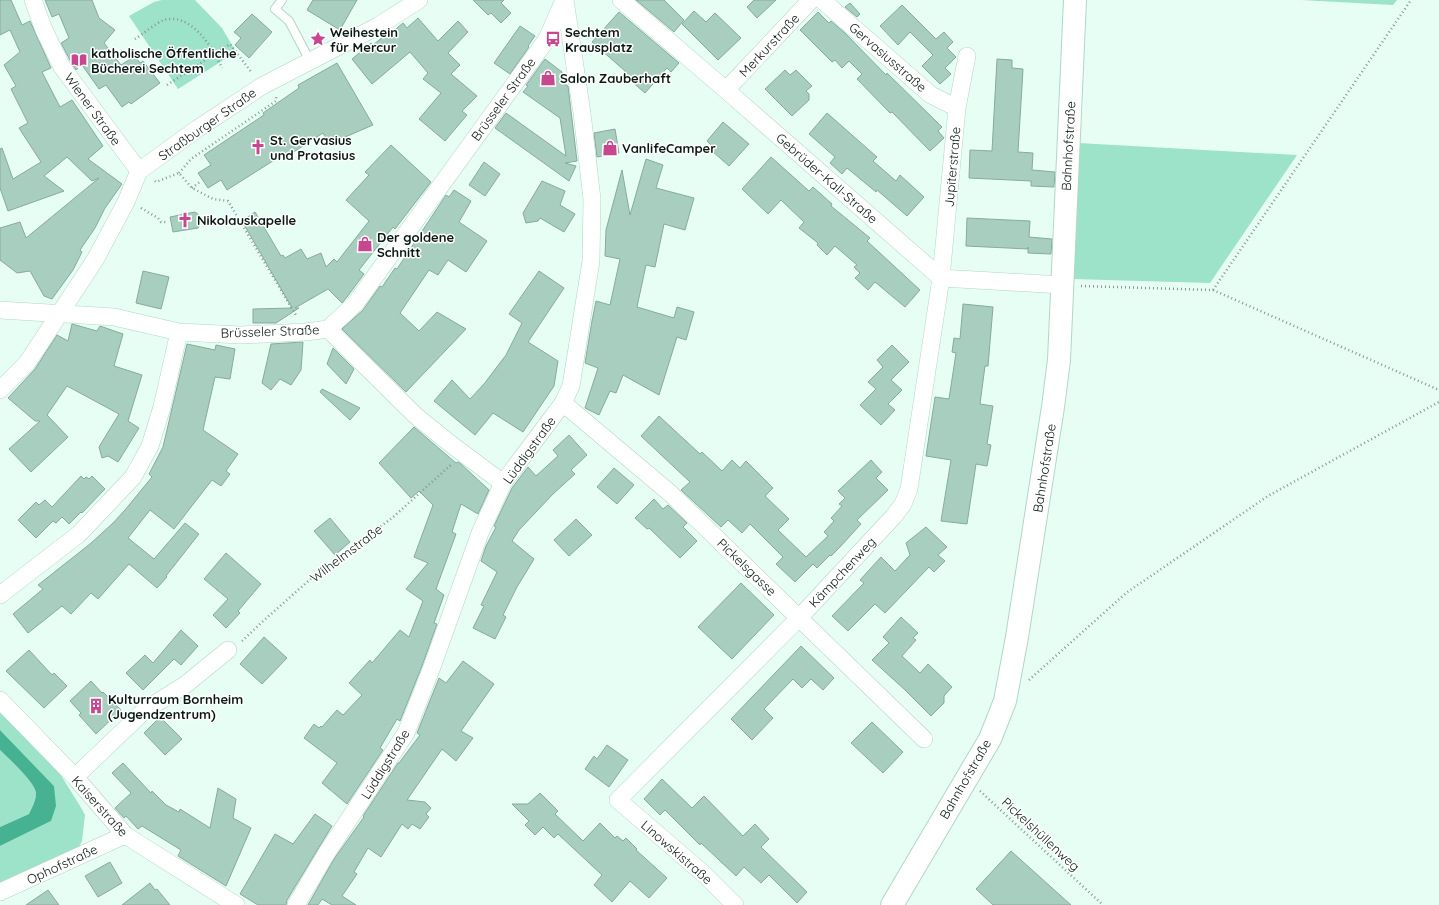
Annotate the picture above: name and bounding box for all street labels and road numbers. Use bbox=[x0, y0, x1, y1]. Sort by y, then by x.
street label: Merkurstraße bbox=[736, 10, 802, 80]
street label: Gervasiusstraße bbox=[846, 19, 930, 95]
street label: Brüsseler Straße bbox=[467, 54, 539, 144]
street label: Wiener Straße bbox=[61, 70, 125, 148]
street label: Straßburger Straße bbox=[155, 84, 259, 164]
street label: Bahnhofstraße bbox=[1058, 101, 1078, 191]
street label: Jupiterstraße bbox=[941, 126, 963, 208]
street label: Gebrüder-Kall-Straße bbox=[773, 130, 881, 226]
street label: Brüsseler Straße bbox=[220, 321, 320, 341]
street label: Lüddigstraße bbox=[499, 413, 559, 487]
street label: Bahnhofstraße bbox=[1029, 422, 1059, 514]
street label: Wilhelmstraße bbox=[307, 521, 385, 585]
street label: Kämpchenweg bbox=[805, 533, 879, 611]
street label: Pickelsgasse bbox=[714, 535, 780, 599]
street label: Lüddigstraße bbox=[357, 726, 413, 802]
street label: Bahnhofstraße bbox=[936, 736, 994, 822]
street label: Kaiserstraße bbox=[69, 772, 131, 840]
street label: Pickelshüllenweg bbox=[999, 794, 1083, 874]
street label: Linowskistraße bbox=[638, 817, 716, 887]
street label: Ophofstraße bbox=[24, 841, 100, 887]

